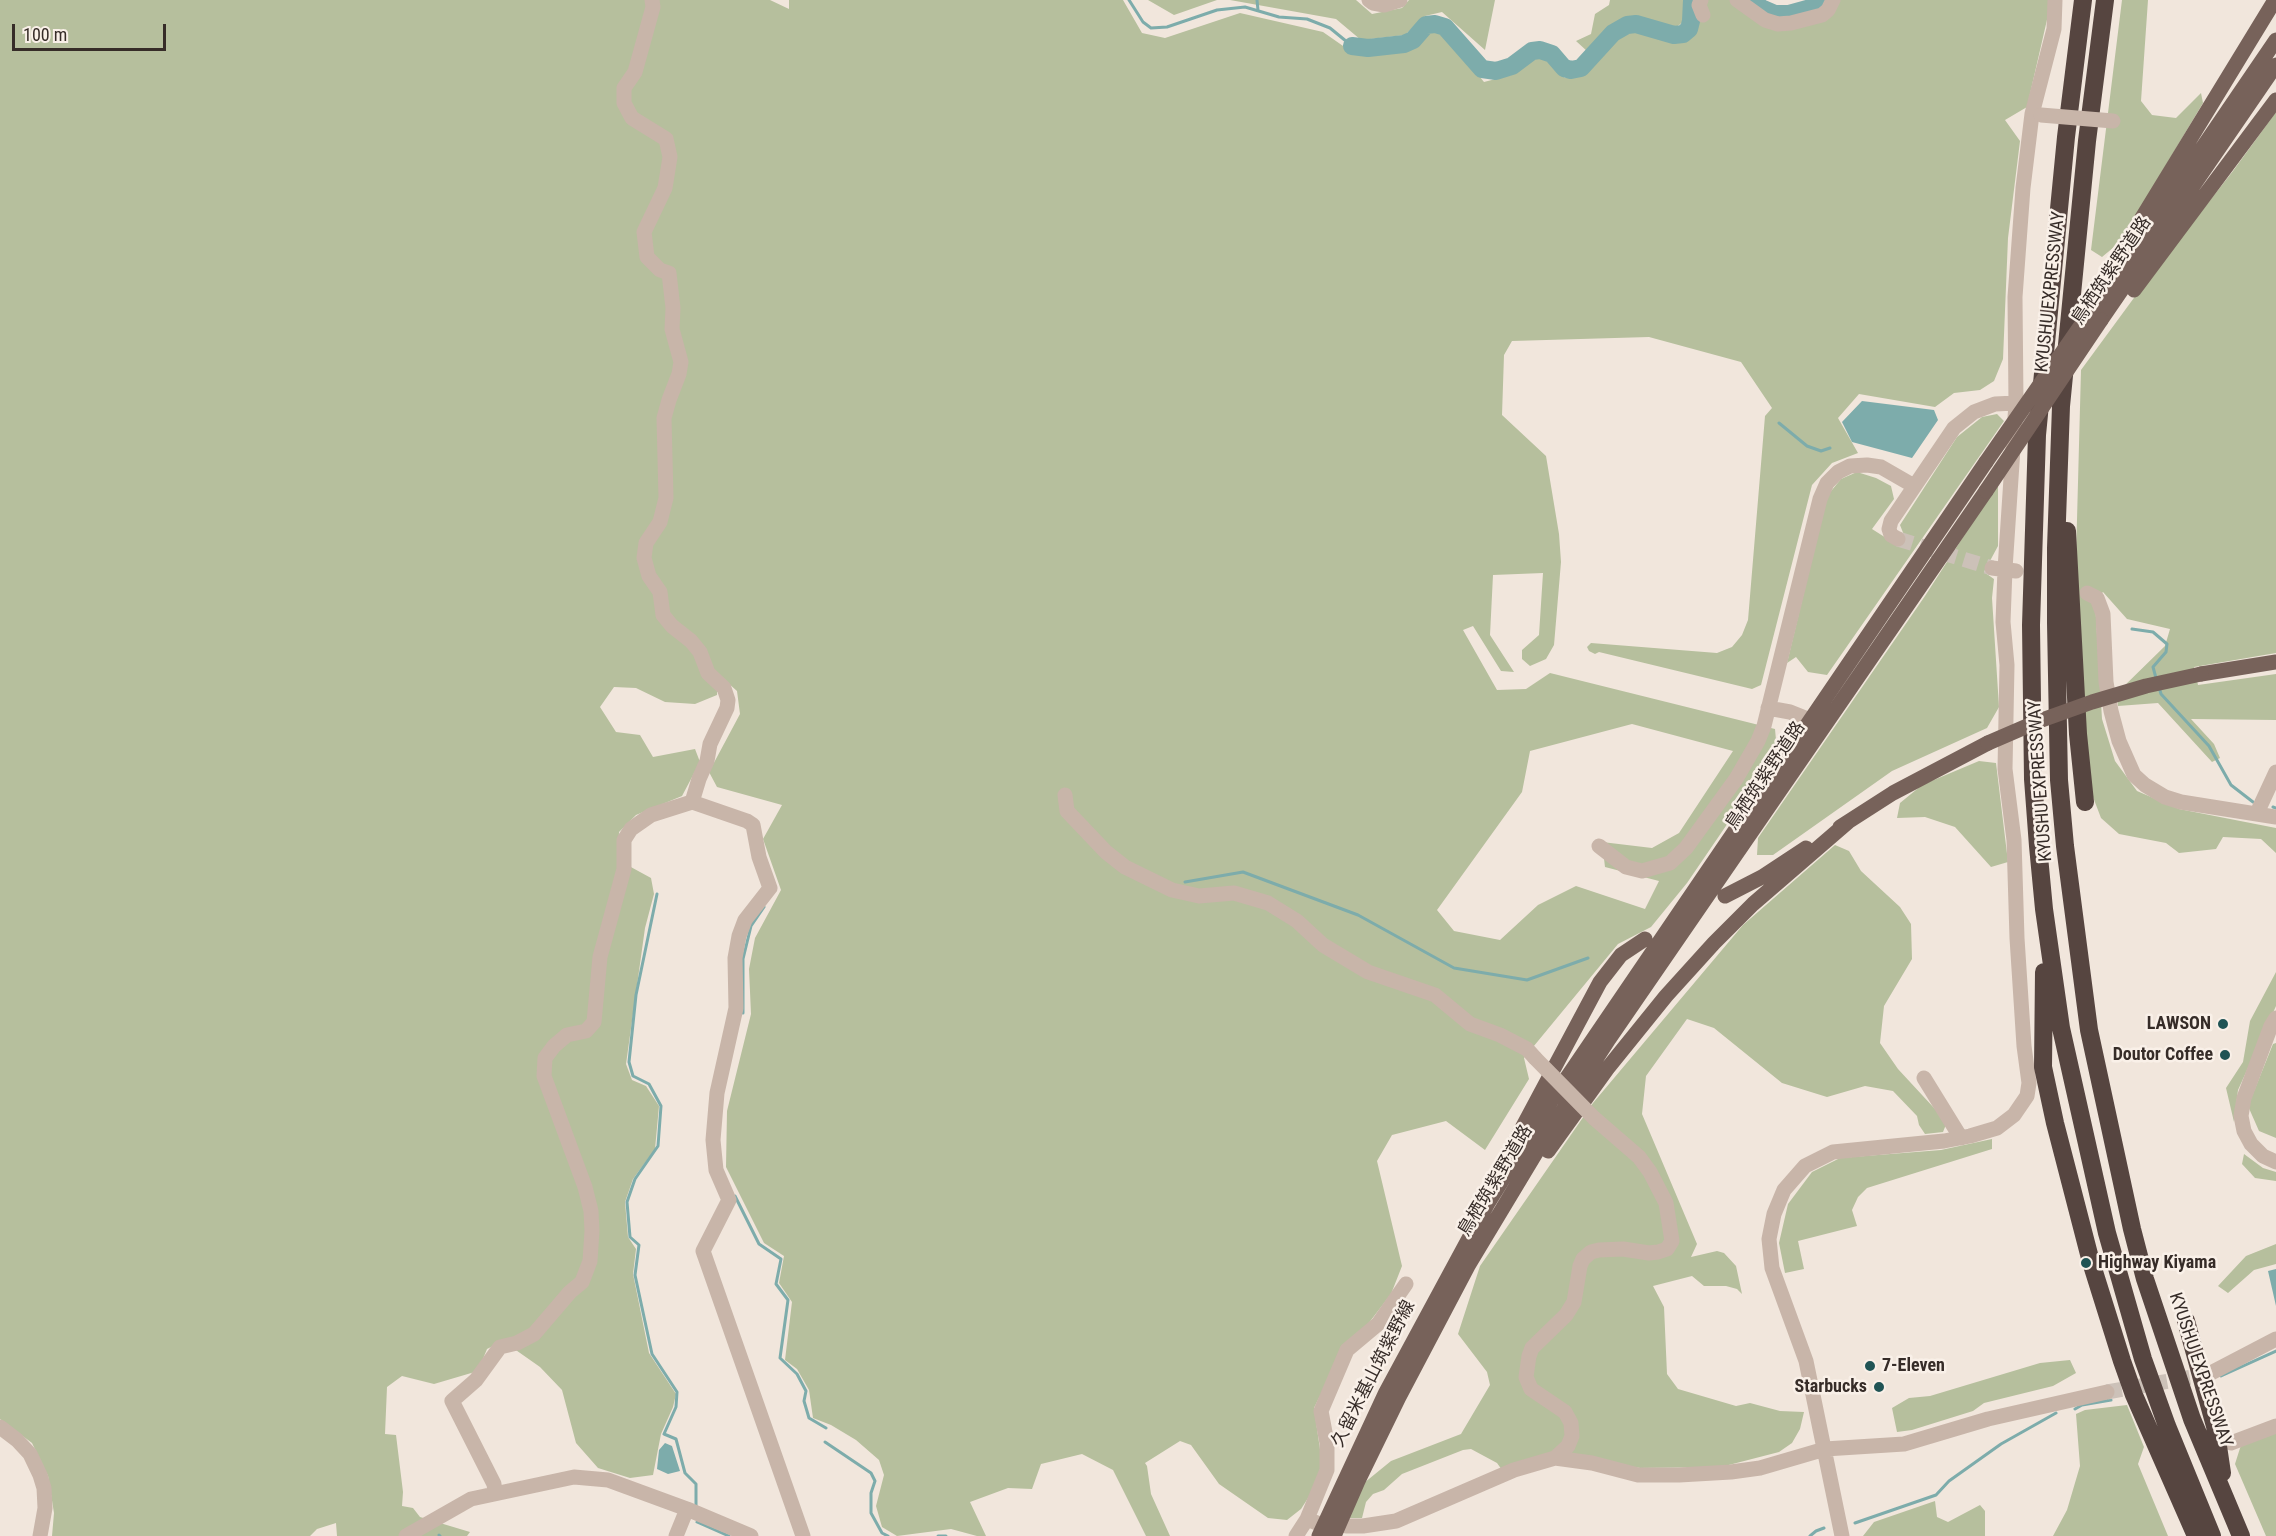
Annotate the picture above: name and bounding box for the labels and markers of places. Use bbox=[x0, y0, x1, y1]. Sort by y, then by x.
place label: LAWSON bbox=[2147, 1013, 2211, 1035]
marker: LAWSON bbox=[2216, 1017, 2230, 1031]
place label: Doutor Coffee bbox=[2113, 1044, 2213, 1066]
marker: Doutor Coffee bbox=[2218, 1048, 2232, 1062]
place label: Highway Kiyama bbox=[2098, 1252, 2216, 1274]
marker: Highway Kiyama bbox=[2079, 1256, 2093, 1270]
place label: 7-Eleven bbox=[1882, 1355, 1945, 1377]
marker: 7-Eleven bbox=[1863, 1359, 1877, 1373]
place label: Starbucks bbox=[1795, 1376, 1867, 1398]
marker: Starbucks bbox=[1872, 1380, 1886, 1394]

